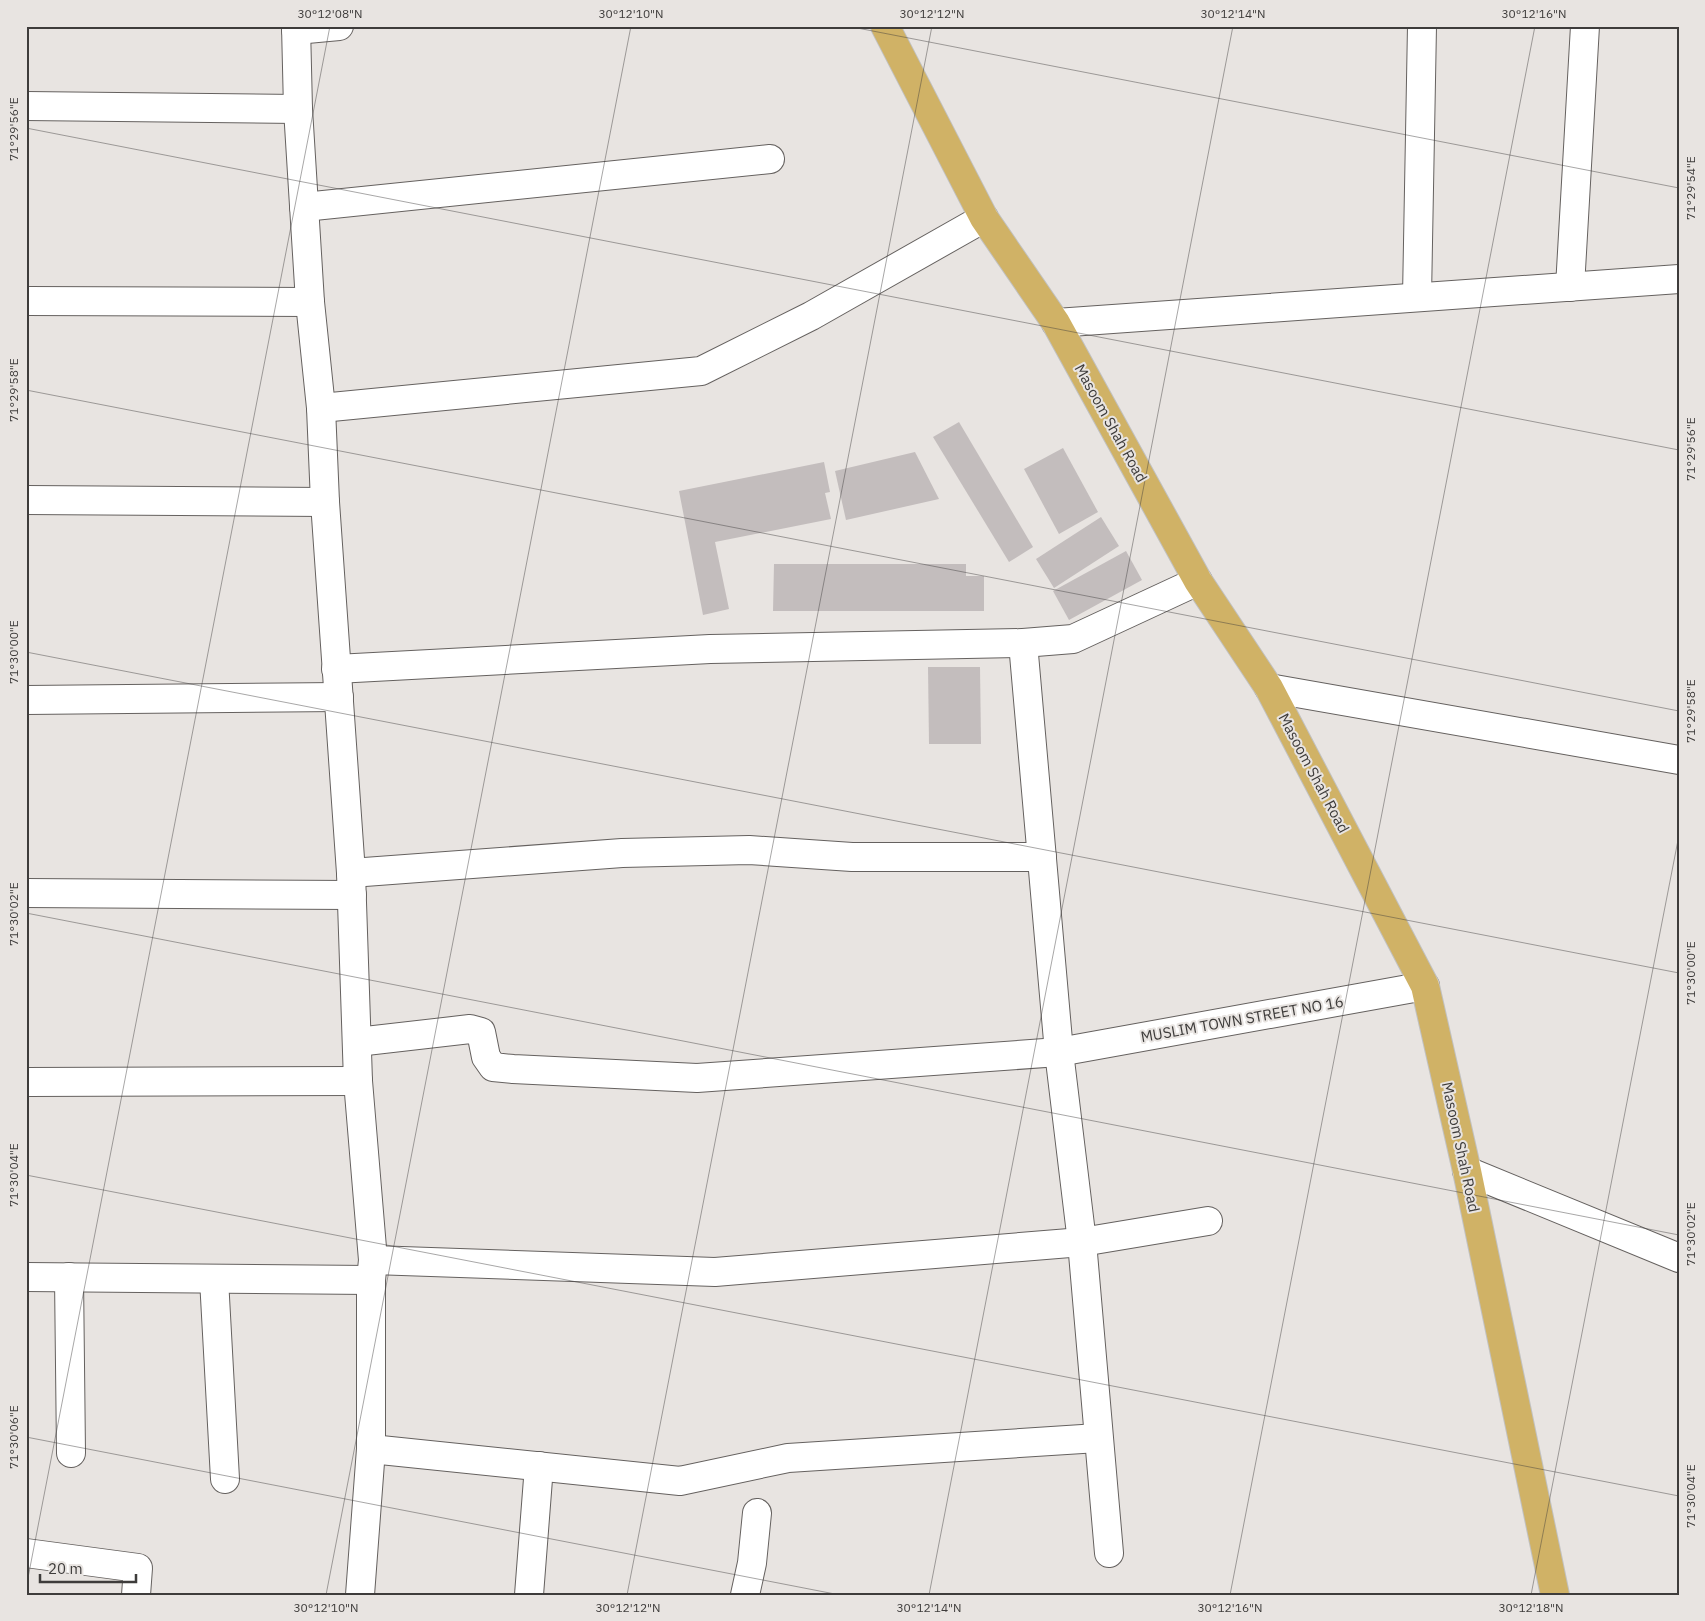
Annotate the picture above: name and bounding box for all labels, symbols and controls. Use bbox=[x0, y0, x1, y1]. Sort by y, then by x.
text: 30°12'08"N bbox=[297, 6, 363, 21]
text: 30°12'10"N bbox=[598, 6, 664, 21]
text: 30°12'12"N bbox=[899, 6, 965, 21]
text: 30°12'14"N bbox=[1200, 6, 1266, 21]
text: 30°12'16"N bbox=[1501, 6, 1567, 21]
text: 71°29'56"E bbox=[6, 97, 21, 161]
text: 71°29'54"E bbox=[1683, 156, 1698, 220]
text: 71°29'58"E bbox=[6, 358, 21, 422]
street label: Masoom Shah Road bbox=[1071, 360, 1151, 486]
text: 71°29'56"E bbox=[1683, 417, 1698, 481]
text: 71°30'00"E bbox=[6, 620, 21, 684]
text: 71°29'58"E bbox=[1683, 679, 1698, 743]
street label: Masoom Shah Road bbox=[1274, 710, 1354, 836]
text: 71°30'02"E bbox=[6, 882, 21, 946]
text: 71°30'00"E bbox=[1683, 941, 1698, 1005]
street label: MUSLIM TOWN STREET NO 16 bbox=[1139, 992, 1345, 1046]
street label: Masoom Shah Road bbox=[1438, 1080, 1484, 1214]
text: 71°30'04"E bbox=[6, 1143, 21, 1207]
text: 71°30'02"E bbox=[1683, 1202, 1698, 1266]
text: 71°30'06"E bbox=[6, 1405, 21, 1469]
text: 71°30'04"E bbox=[1683, 1464, 1698, 1528]
scale bar bbox=[40, 1551, 136, 1583]
text: 20 m bbox=[48, 1559, 83, 1578]
text: 30°12'10"N bbox=[293, 1600, 359, 1615]
text: 30°12'12"N bbox=[595, 1600, 661, 1615]
text: 30°12'14"N bbox=[896, 1600, 962, 1615]
text: 30°12'16"N bbox=[1197, 1600, 1263, 1615]
text: 30°12'18"N bbox=[1498, 1600, 1564, 1615]

